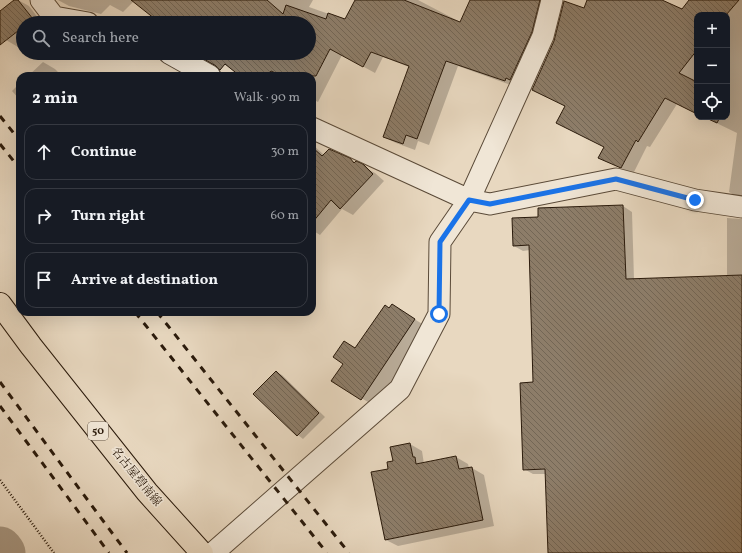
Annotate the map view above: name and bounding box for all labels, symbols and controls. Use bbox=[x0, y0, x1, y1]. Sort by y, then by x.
map controls bbox=[694, 12, 730, 120]
button: + bbox=[694, 12, 730, 48]
search box bbox=[16, 16, 316, 60]
icon: search bbox=[30, 27, 52, 49]
text: Search here bbox=[62, 28, 139, 49]
button: − bbox=[694, 48, 730, 84]
button: locate bbox=[694, 84, 730, 120]
text: 2 min bbox=[32, 87, 78, 110]
text: Walk · 90 m bbox=[234, 89, 300, 107]
icon: ahead bbox=[33, 141, 55, 163]
text: Continue bbox=[71, 142, 136, 163]
text: 30 m bbox=[271, 143, 299, 161]
route end bbox=[686, 191, 704, 209]
icon: right bbox=[33, 205, 55, 227]
text: Turn right bbox=[71, 206, 145, 227]
text: 60 m bbox=[271, 207, 299, 225]
icon: arrive bbox=[33, 269, 55, 291]
text: Arrive at destination bbox=[71, 270, 218, 291]
route start bbox=[430, 305, 448, 323]
road number: 50 bbox=[88, 422, 108, 440]
street label: 名古屋碧南線 bbox=[107, 444, 165, 510]

